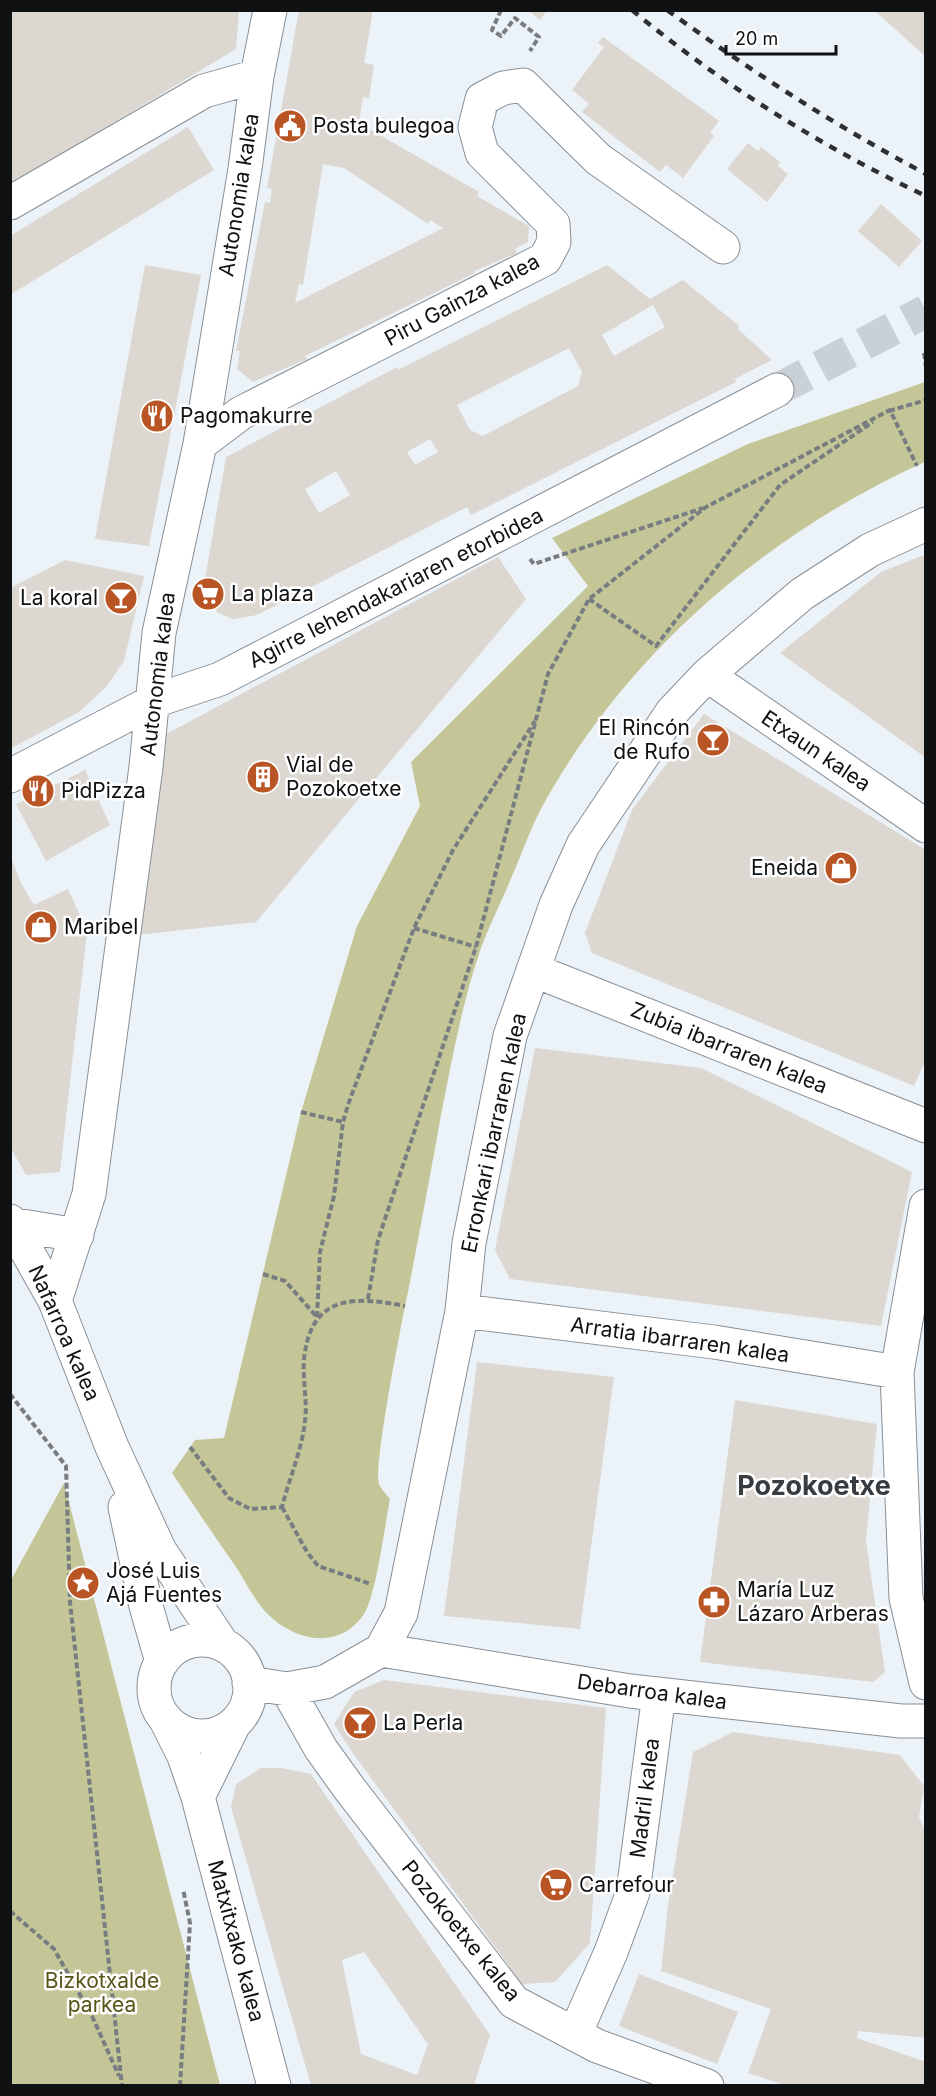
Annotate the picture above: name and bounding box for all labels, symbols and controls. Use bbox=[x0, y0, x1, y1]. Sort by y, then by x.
scale bar bbox=[726, 18, 836, 56]
text: 20 m bbox=[735, 28, 778, 49]
public building icon: Posta bulegoa bbox=[272, 108, 308, 144]
street label: Autonomia kalea bbox=[213, 111, 264, 278]
place label: Posta bulegoa bbox=[313, 113, 455, 138]
street label: Piru Gainza kalea bbox=[380, 248, 543, 351]
restaurant icon: Pagomakurre bbox=[139, 398, 175, 434]
place label: Pagomakurre bbox=[180, 403, 313, 428]
street label: Agirre lehendakariaren etorbidea bbox=[245, 502, 547, 673]
supermarket icon: La plaza bbox=[190, 576, 226, 612]
bar icon: La koral bbox=[103, 580, 139, 616]
place label: La plaza bbox=[231, 581, 314, 606]
place label: La koral bbox=[20, 585, 98, 610]
street label: Autonomia kalea bbox=[135, 591, 180, 757]
street label: Etxaun kalea bbox=[757, 705, 876, 796]
place label: El Rincón de Rufo bbox=[598, 715, 690, 764]
bar icon: El Rincón de Rufo bbox=[695, 722, 731, 758]
place label: Vial de Pozokoetxe bbox=[286, 752, 401, 801]
building icon: Vial de Pozokoetxe bbox=[245, 759, 281, 795]
restaurant icon: PidPizza bbox=[20, 773, 56, 809]
place label: PidPizza bbox=[61, 778, 146, 803]
shop icon: Eneida bbox=[823, 850, 859, 886]
place label: Eneida bbox=[751, 855, 818, 880]
shop icon: Maribel bbox=[23, 909, 59, 945]
place label: Maribel bbox=[64, 914, 138, 939]
street label: Zubia ibarraren kalea bbox=[627, 997, 831, 1098]
street label: Erronkari ibarraren kalea bbox=[456, 1011, 531, 1255]
street label: Nafarroa kalea bbox=[23, 1261, 106, 1404]
street label: Arratia ibarraren kalea bbox=[569, 1312, 791, 1367]
district label: Pozokoetxe bbox=[737, 1469, 891, 1502]
place label: José Luis Ajá Fuentes bbox=[106, 1558, 222, 1607]
place icon: José Luis Ajá Fuentes bbox=[65, 1565, 101, 1601]
place label: María Luz Lázaro Arberas bbox=[737, 1577, 889, 1626]
pharmacy icon: María Luz Lázaro Arberas bbox=[696, 1584, 732, 1620]
street label: Debarroa kalea bbox=[575, 1669, 729, 1714]
bar icon: La Perla bbox=[342, 1705, 378, 1741]
place label: La Perla bbox=[383, 1710, 463, 1735]
street label: Madril kalea bbox=[625, 1737, 664, 1859]
street label: Pozokoetxe kalea bbox=[397, 1855, 526, 2006]
street label: Matxitxako kalea bbox=[203, 1857, 270, 2025]
supermarket icon: Carrefour bbox=[538, 1867, 574, 1903]
place label: Carrefour bbox=[579, 1872, 674, 1897]
park label: Bizkotxalde parkea bbox=[45, 1968, 159, 2017]

